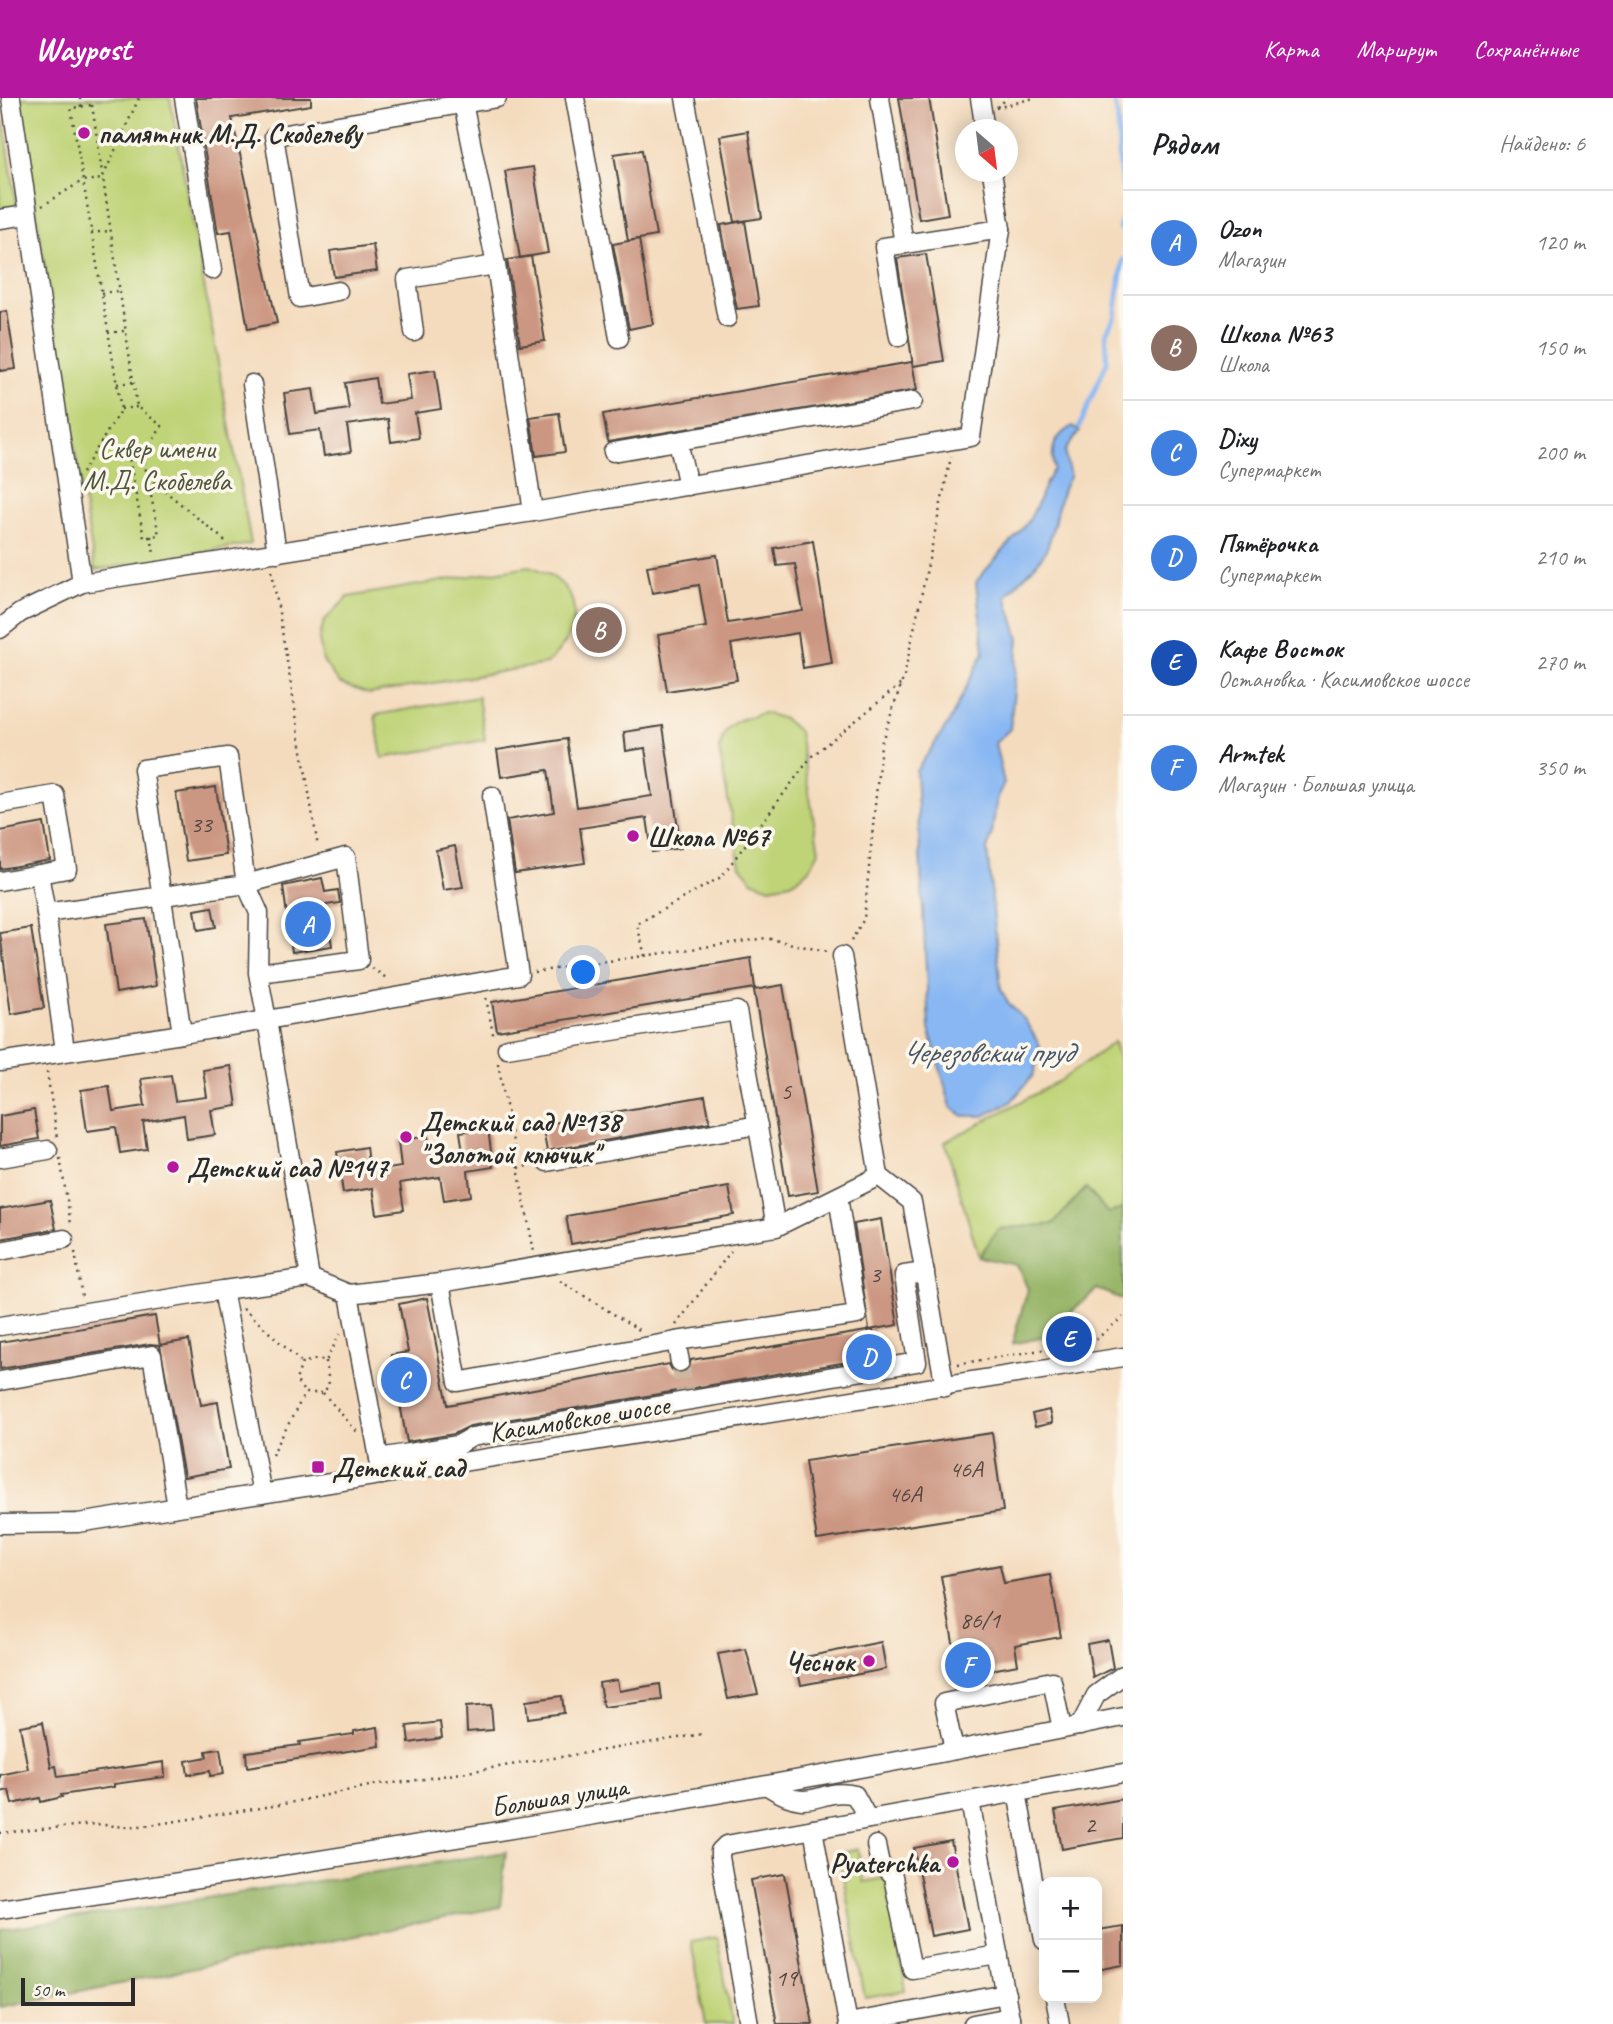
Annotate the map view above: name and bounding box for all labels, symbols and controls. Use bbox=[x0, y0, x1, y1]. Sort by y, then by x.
text: Waypost bbox=[35, 28, 131, 70]
text: Карта bbox=[1264, 34, 1319, 64]
text: Маршрут bbox=[1357, 34, 1436, 64]
text: Сохранённые bbox=[1474, 34, 1578, 64]
place label: памятник М.Д. Скобелеву bbox=[98, 116, 364, 151]
north arrow bbox=[955, 119, 1018, 182]
marker: памятник М.Д. Скобелеву bbox=[76, 125, 92, 141]
text: Рядом bbox=[1151, 125, 1218, 163]
text: Найдено: 6 bbox=[1499, 129, 1585, 158]
text: Ozon bbox=[1218, 212, 1261, 245]
text: A bbox=[1168, 228, 1180, 257]
text: 120 m bbox=[1536, 228, 1585, 257]
text: Магазин bbox=[1218, 245, 1285, 274]
text: Школа №63 bbox=[1218, 317, 1332, 350]
text: B bbox=[1168, 333, 1180, 362]
text: 150 m bbox=[1536, 333, 1585, 362]
text: Школа bbox=[1218, 350, 1269, 379]
text: Dixy bbox=[1218, 422, 1257, 455]
park label: Сквер имени М.Д. Скобелева bbox=[83, 431, 232, 498]
text: C bbox=[1169, 438, 1179, 467]
text: 200 m bbox=[1536, 438, 1585, 467]
text: Супермаркет bbox=[1218, 455, 1321, 484]
text: Пятёрочка bbox=[1218, 527, 1318, 560]
text: D bbox=[1167, 543, 1181, 572]
text: 210 m bbox=[1536, 543, 1585, 572]
text: Супермаркет bbox=[1218, 560, 1321, 589]
pin: B bbox=[576, 604, 622, 656]
text: Кафе Восток bbox=[1218, 632, 1343, 665]
text: E bbox=[1168, 648, 1180, 677]
text: 270 m bbox=[1536, 648, 1585, 677]
text: Остановка · Касимовское шоссе bbox=[1218, 665, 1469, 694]
text: Armtek bbox=[1218, 737, 1283, 770]
text: F bbox=[1169, 753, 1179, 782]
text: 350 m bbox=[1536, 753, 1585, 782]
text: Магазин · Большая улица bbox=[1218, 770, 1414, 799]
house number: 33 bbox=[190, 809, 214, 839]
place label: Школа №67 bbox=[647, 819, 772, 854]
marker: Школа №67 bbox=[625, 828, 641, 844]
pin: A bbox=[285, 898, 331, 950]
your location bbox=[566, 955, 600, 989]
water label: Черезовский пруд bbox=[901, 1033, 1079, 1071]
house number: 5 bbox=[781, 1076, 793, 1106]
place label: Детский сад №138 "Золотой ключик" bbox=[420, 1104, 624, 1171]
marker: Детский сад №138 "Золотой ключик" bbox=[398, 1129, 414, 1145]
place label: Детский сад №147 bbox=[187, 1150, 390, 1185]
marker: Детский сад №147 bbox=[165, 1159, 181, 1175]
house number: 3 bbox=[870, 1259, 883, 1289]
pin: E bbox=[1046, 1313, 1092, 1365]
pin: D bbox=[846, 1331, 892, 1383]
pin: C bbox=[381, 1354, 427, 1406]
street label: Касимовское шоссе bbox=[487, 1387, 673, 1450]
place label: Детский сад bbox=[332, 1450, 468, 1485]
house number: 46А bbox=[949, 1454, 984, 1484]
marker: Детский сад bbox=[310, 1459, 326, 1475]
house number: 46А bbox=[888, 1479, 923, 1509]
house number: 86/1 bbox=[960, 1605, 1001, 1635]
pin: F bbox=[945, 1639, 991, 1691]
place label: Чеснок bbox=[785, 1644, 857, 1679]
marker: Чеснок bbox=[861, 1653, 877, 1669]
street label: Большая улица bbox=[488, 1768, 632, 1825]
house number: 2 bbox=[1085, 1810, 1098, 1840]
place label: Pyaterchka bbox=[830, 1845, 941, 1880]
marker: Pyaterchka bbox=[945, 1854, 961, 1870]
map controls bbox=[1039, 1877, 1102, 2003]
button: + bbox=[1039, 1877, 1102, 1940]
button: − bbox=[1039, 1940, 1102, 2003]
house number: 19 bbox=[775, 1963, 799, 1993]
scale bar bbox=[21, 1975, 135, 2007]
text: 50 m bbox=[32, 1978, 64, 2002]

